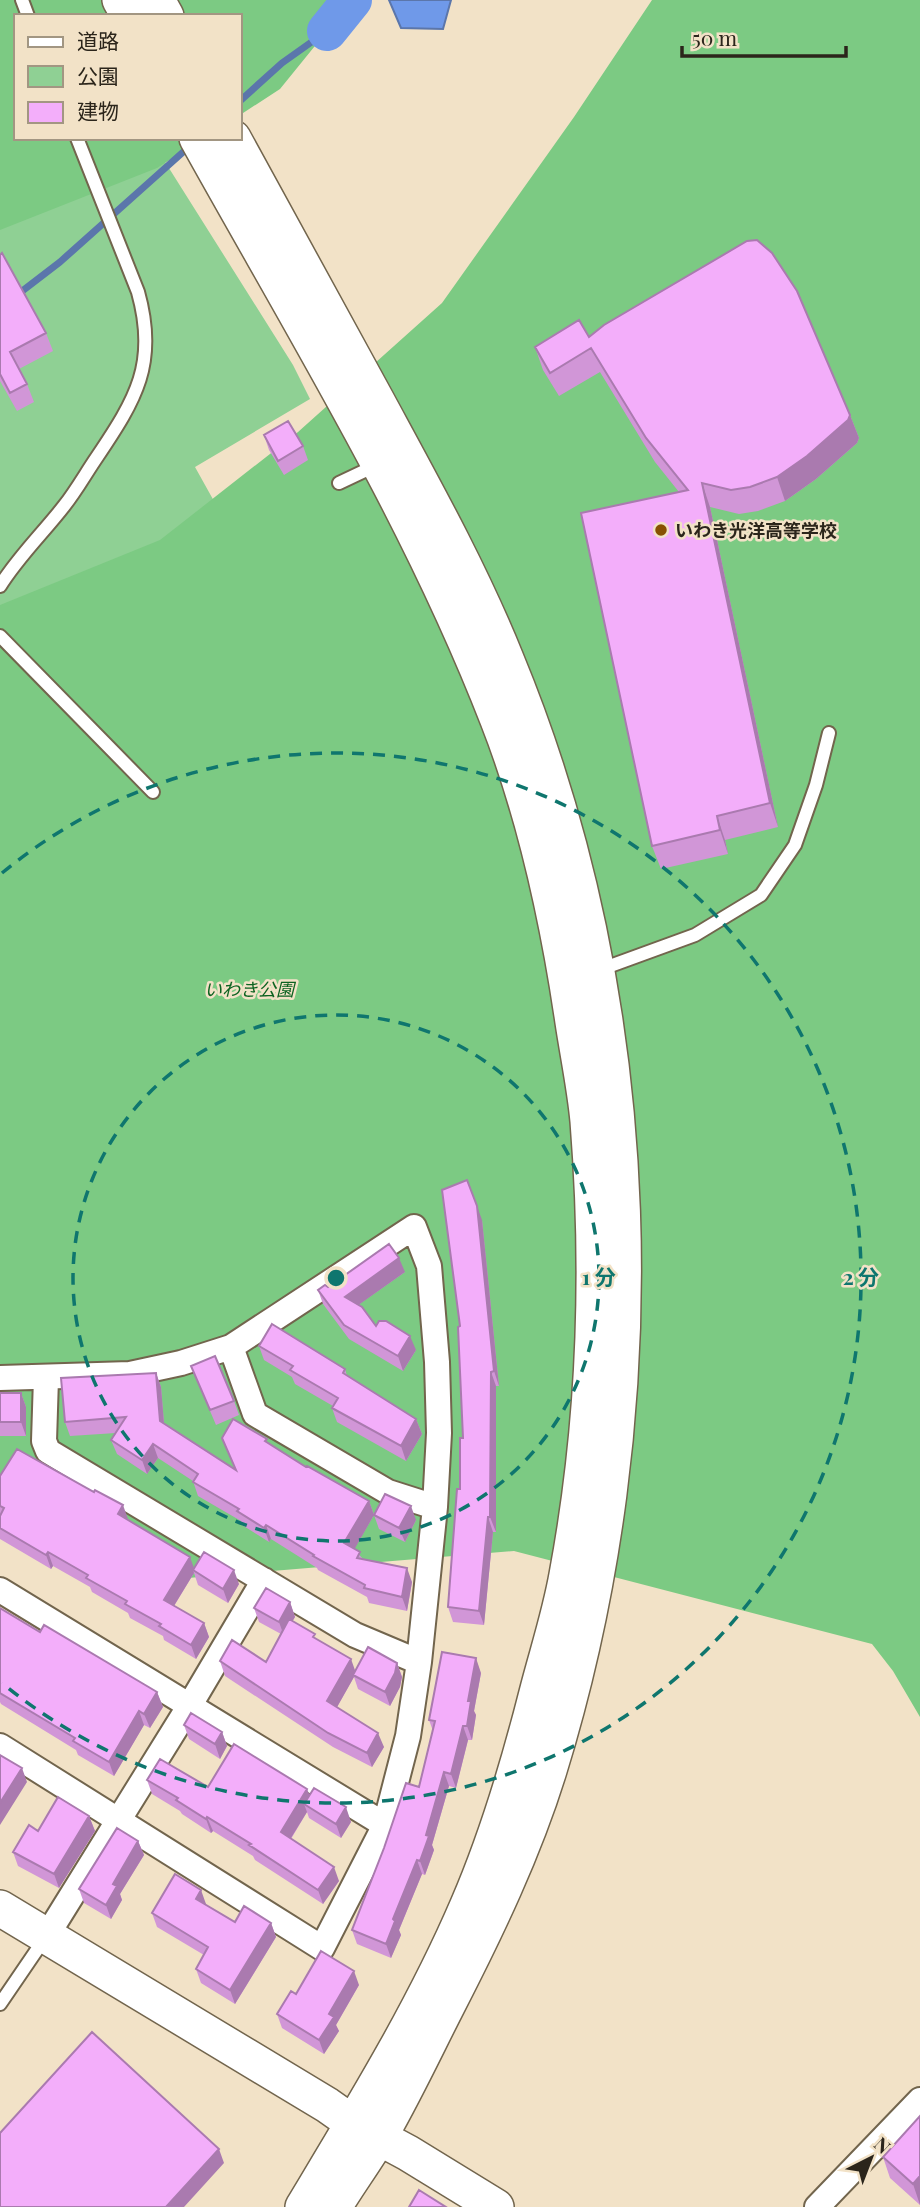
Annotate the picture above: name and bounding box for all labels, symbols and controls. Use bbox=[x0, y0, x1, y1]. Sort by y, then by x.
legend bbox=[14, 14, 242, 140]
scale bar bbox=[682, 14, 846, 58]
text: 50 m bbox=[692, 23, 738, 51]
text: 道路 bbox=[77, 26, 119, 54]
text: 公園 bbox=[77, 61, 119, 89]
text: 建物 bbox=[77, 96, 119, 124]
place label: いわき光洋高等学校 bbox=[675, 518, 837, 542]
marker: いわき光洋高等学校 bbox=[653, 522, 669, 538]
park label: いわき公園 bbox=[204, 977, 297, 1001]
text: 1 分 bbox=[582, 1262, 616, 1290]
text: 2 分 bbox=[843, 1262, 879, 1290]
centre of rings bbox=[324, 1266, 348, 1290]
north arrow bbox=[836, 2123, 906, 2193]
text: N bbox=[869, 2130, 897, 2159]

